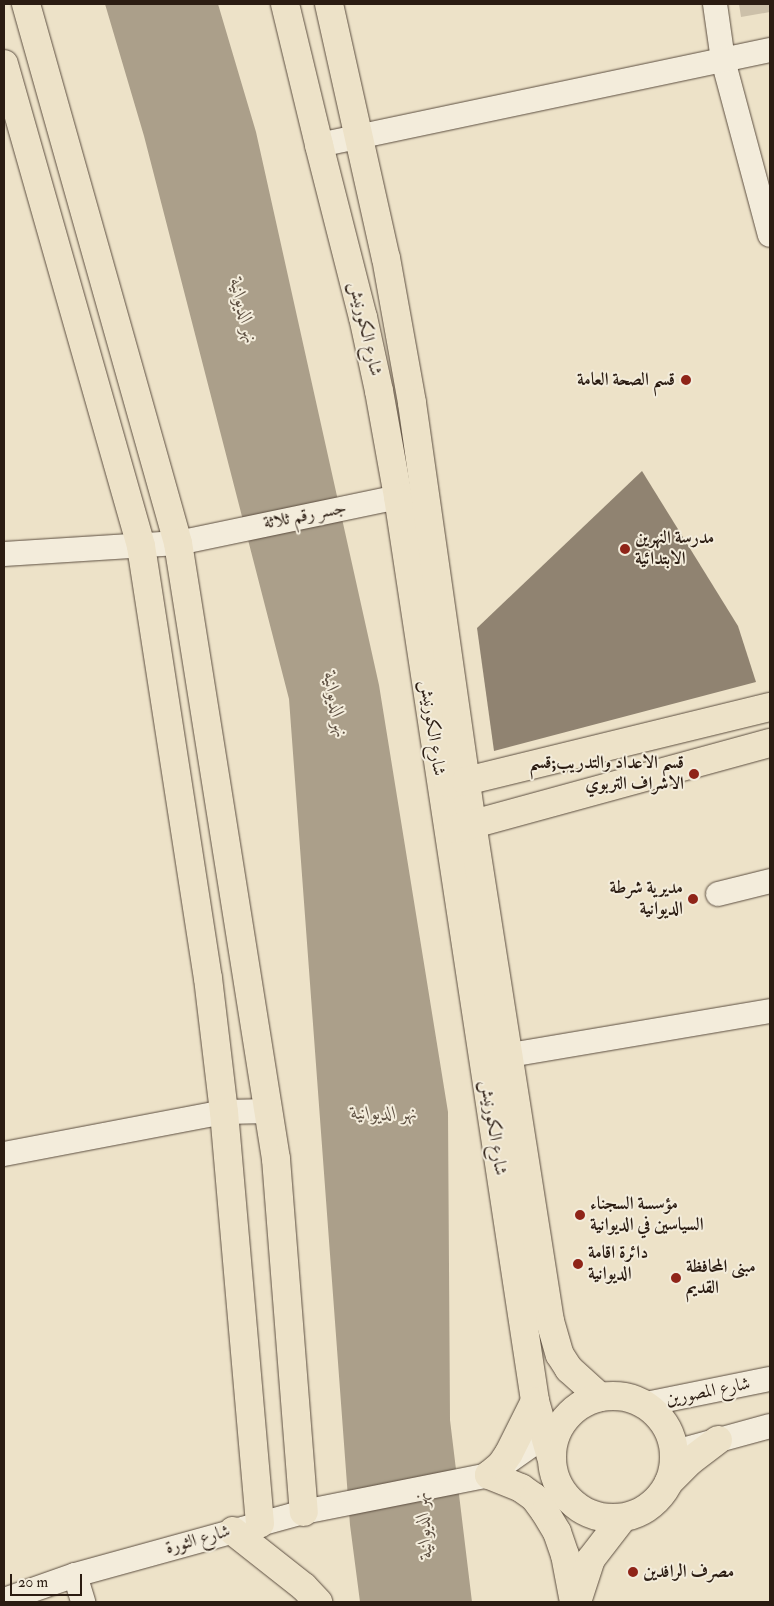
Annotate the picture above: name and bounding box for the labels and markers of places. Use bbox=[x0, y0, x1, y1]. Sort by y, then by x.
place label: قسم الصحة العامة bbox=[577, 369, 675, 391]
marker: قسم الصحة العامة bbox=[679, 373, 693, 387]
place label: مدرسة النهرين الابتدائية bbox=[635, 528, 714, 570]
marker: مدرسة النهرين الابتدائية bbox=[619, 543, 631, 555]
place label: قسم الاعداد والتدريب;قسم الاشراف التربوي bbox=[529, 753, 684, 796]
marker: قسم الاعداد والتدريب;قسم الاشراف التربوي bbox=[688, 768, 700, 780]
place label: مديرية شرطة الديوانية bbox=[609, 878, 683, 921]
marker: مديرية شرطة الديوانية bbox=[687, 893, 699, 905]
place label: مؤسسة السجناء السياسين في الديوانية bbox=[590, 1194, 704, 1236]
marker: مؤسسة السجناء السياسين في الديوانية bbox=[574, 1209, 586, 1221]
place label: دائرة اقامة الديوانية bbox=[588, 1243, 648, 1286]
place label: مبنى المحافظة القديم bbox=[686, 1257, 756, 1300]
marker: دائرة اقامة الديوانية bbox=[572, 1258, 584, 1270]
marker: مبنى المحافظة القديم bbox=[670, 1272, 682, 1284]
place label: مصرف الرافدين bbox=[643, 1561, 734, 1583]
marker: مصرف الرافدين bbox=[627, 1566, 639, 1578]

